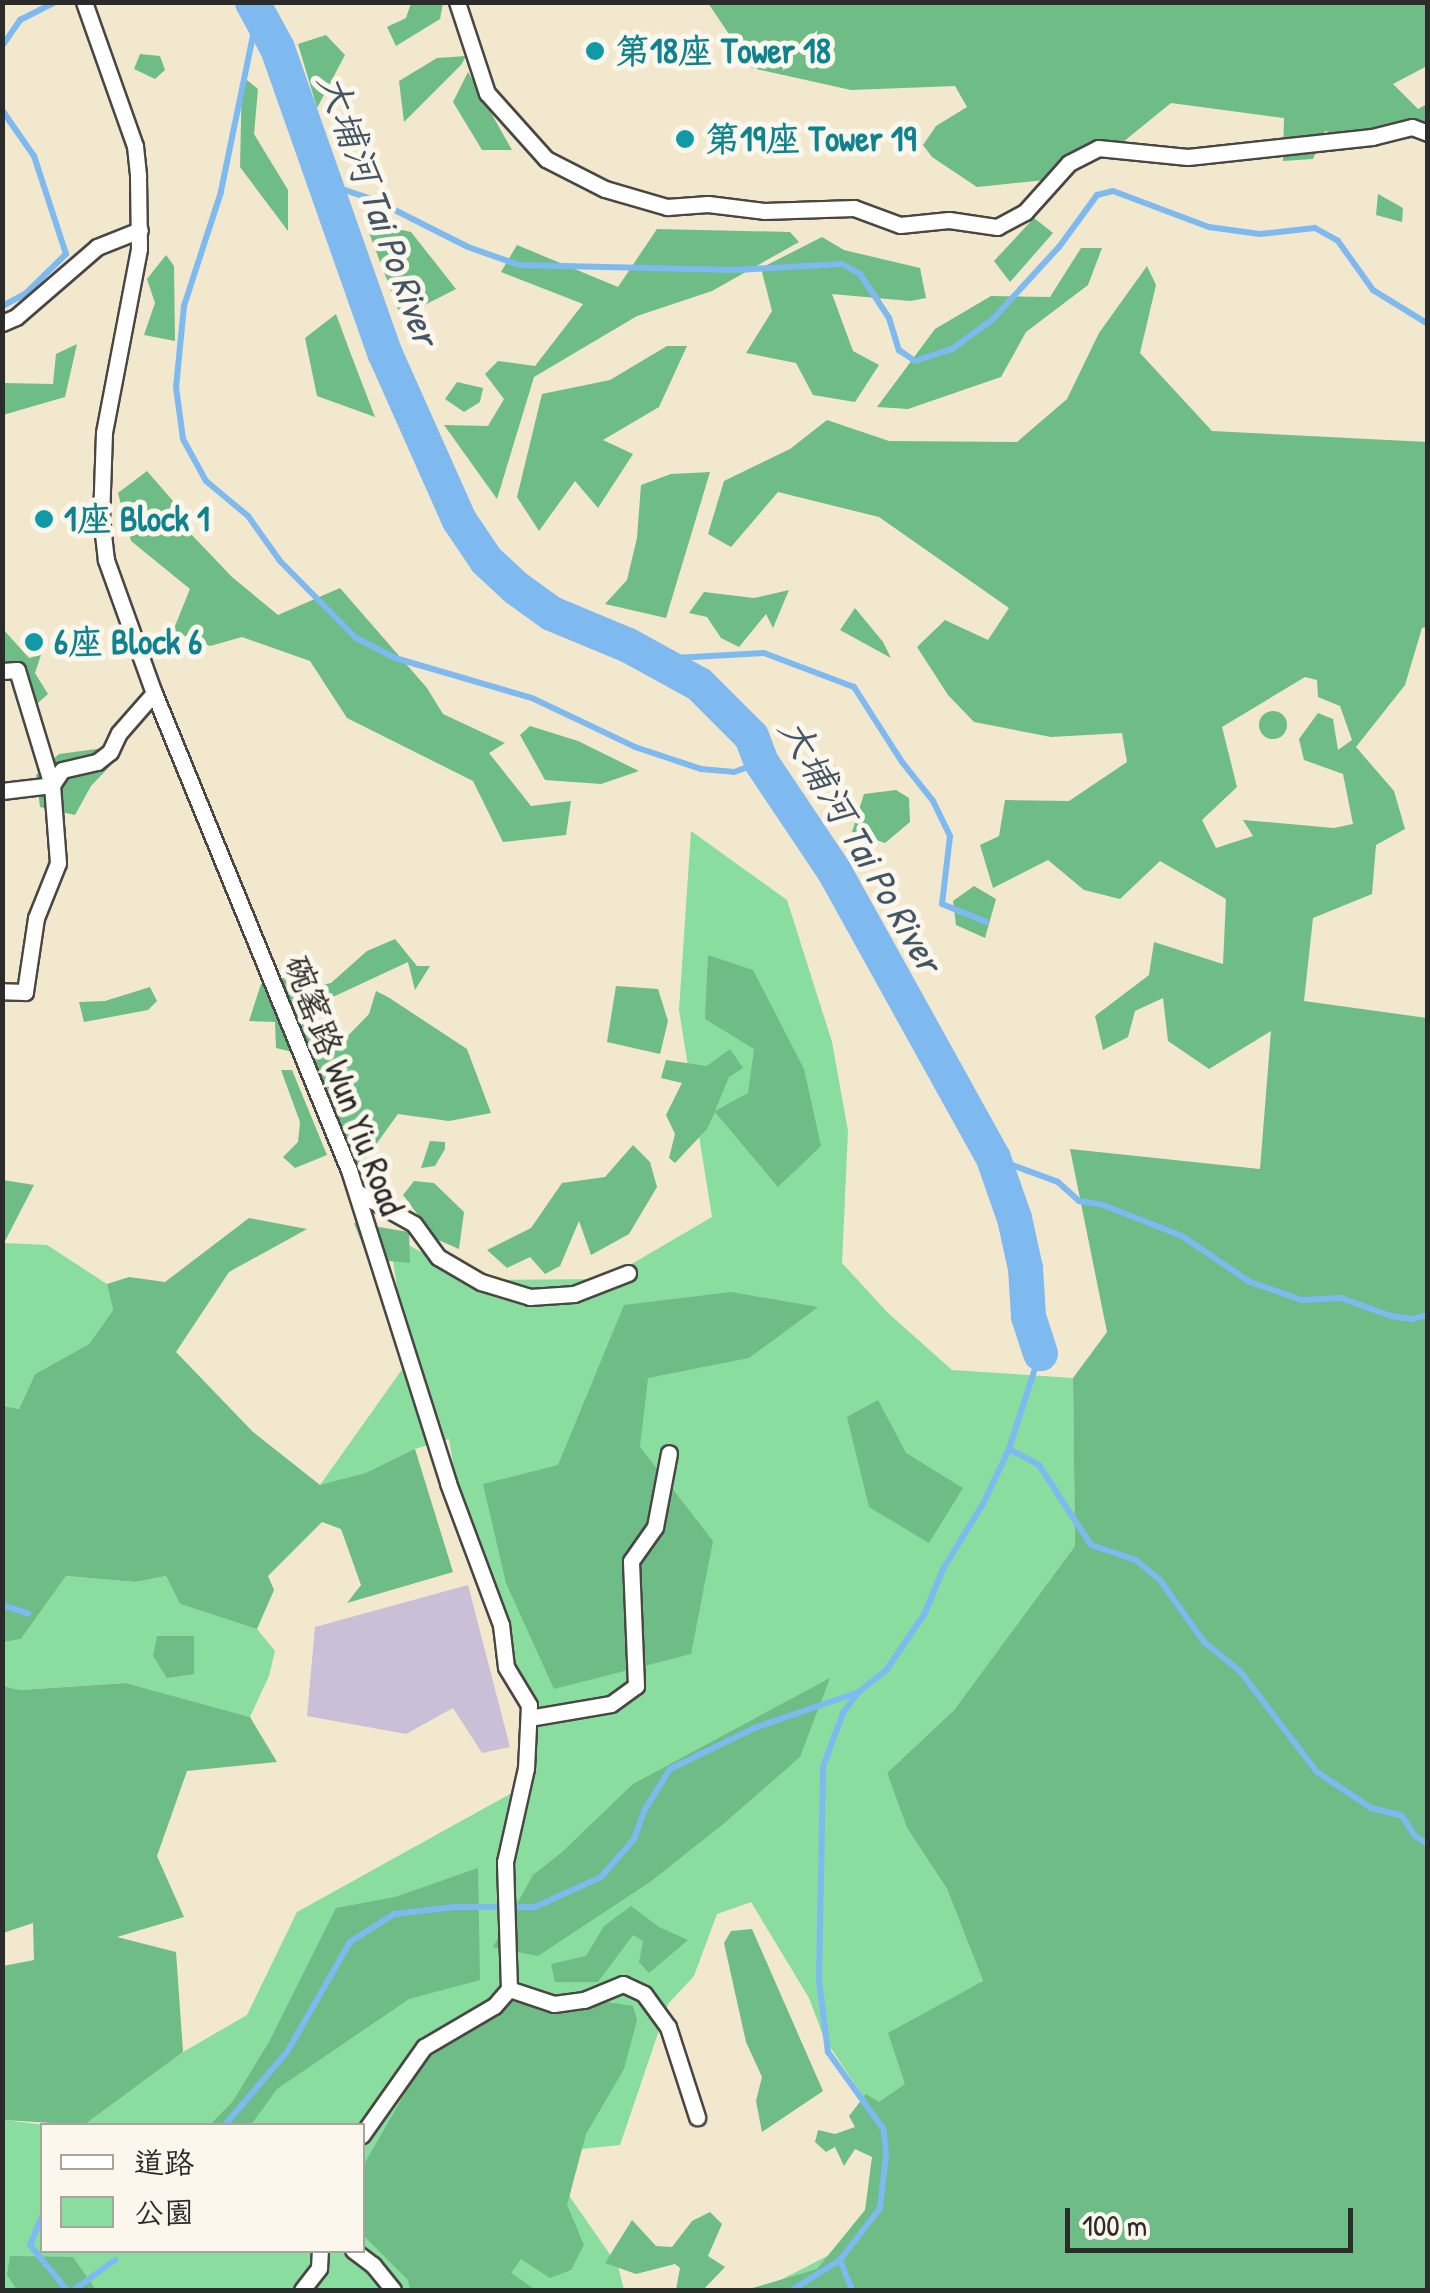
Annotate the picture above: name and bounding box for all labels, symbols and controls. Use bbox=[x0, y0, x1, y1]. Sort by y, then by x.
place label: 第18座 Tower 18 bbox=[615, 30, 831, 72]
marker: 第18座 Tower 18 bbox=[584, 40, 606, 62]
water label: 大埔河 Tai Po River bbox=[309, 67, 449, 351]
place label: 第19座 Tower 19 bbox=[705, 118, 916, 160]
marker: 第19座 Tower 19 bbox=[674, 128, 696, 150]
place label: 1座 Block 1 bbox=[64, 498, 210, 540]
marker: 1座 Block 1 bbox=[33, 508, 55, 530]
place label: 6座 Block 6 bbox=[54, 621, 202, 663]
marker: 6座 Block 6 bbox=[23, 631, 45, 653]
water label: 大埔河 Tai Po River bbox=[770, 710, 952, 980]
street label: 碗窰路 Wun Yiu Road bbox=[275, 949, 413, 1221]
legend bbox=[40, 2123, 365, 2253]
text: 道路 bbox=[134, 2142, 194, 2182]
scale bar bbox=[1070, 2188, 1358, 2250]
text: 公園 bbox=[134, 2192, 194, 2232]
text: 100 m bbox=[1082, 2205, 1147, 2245]

